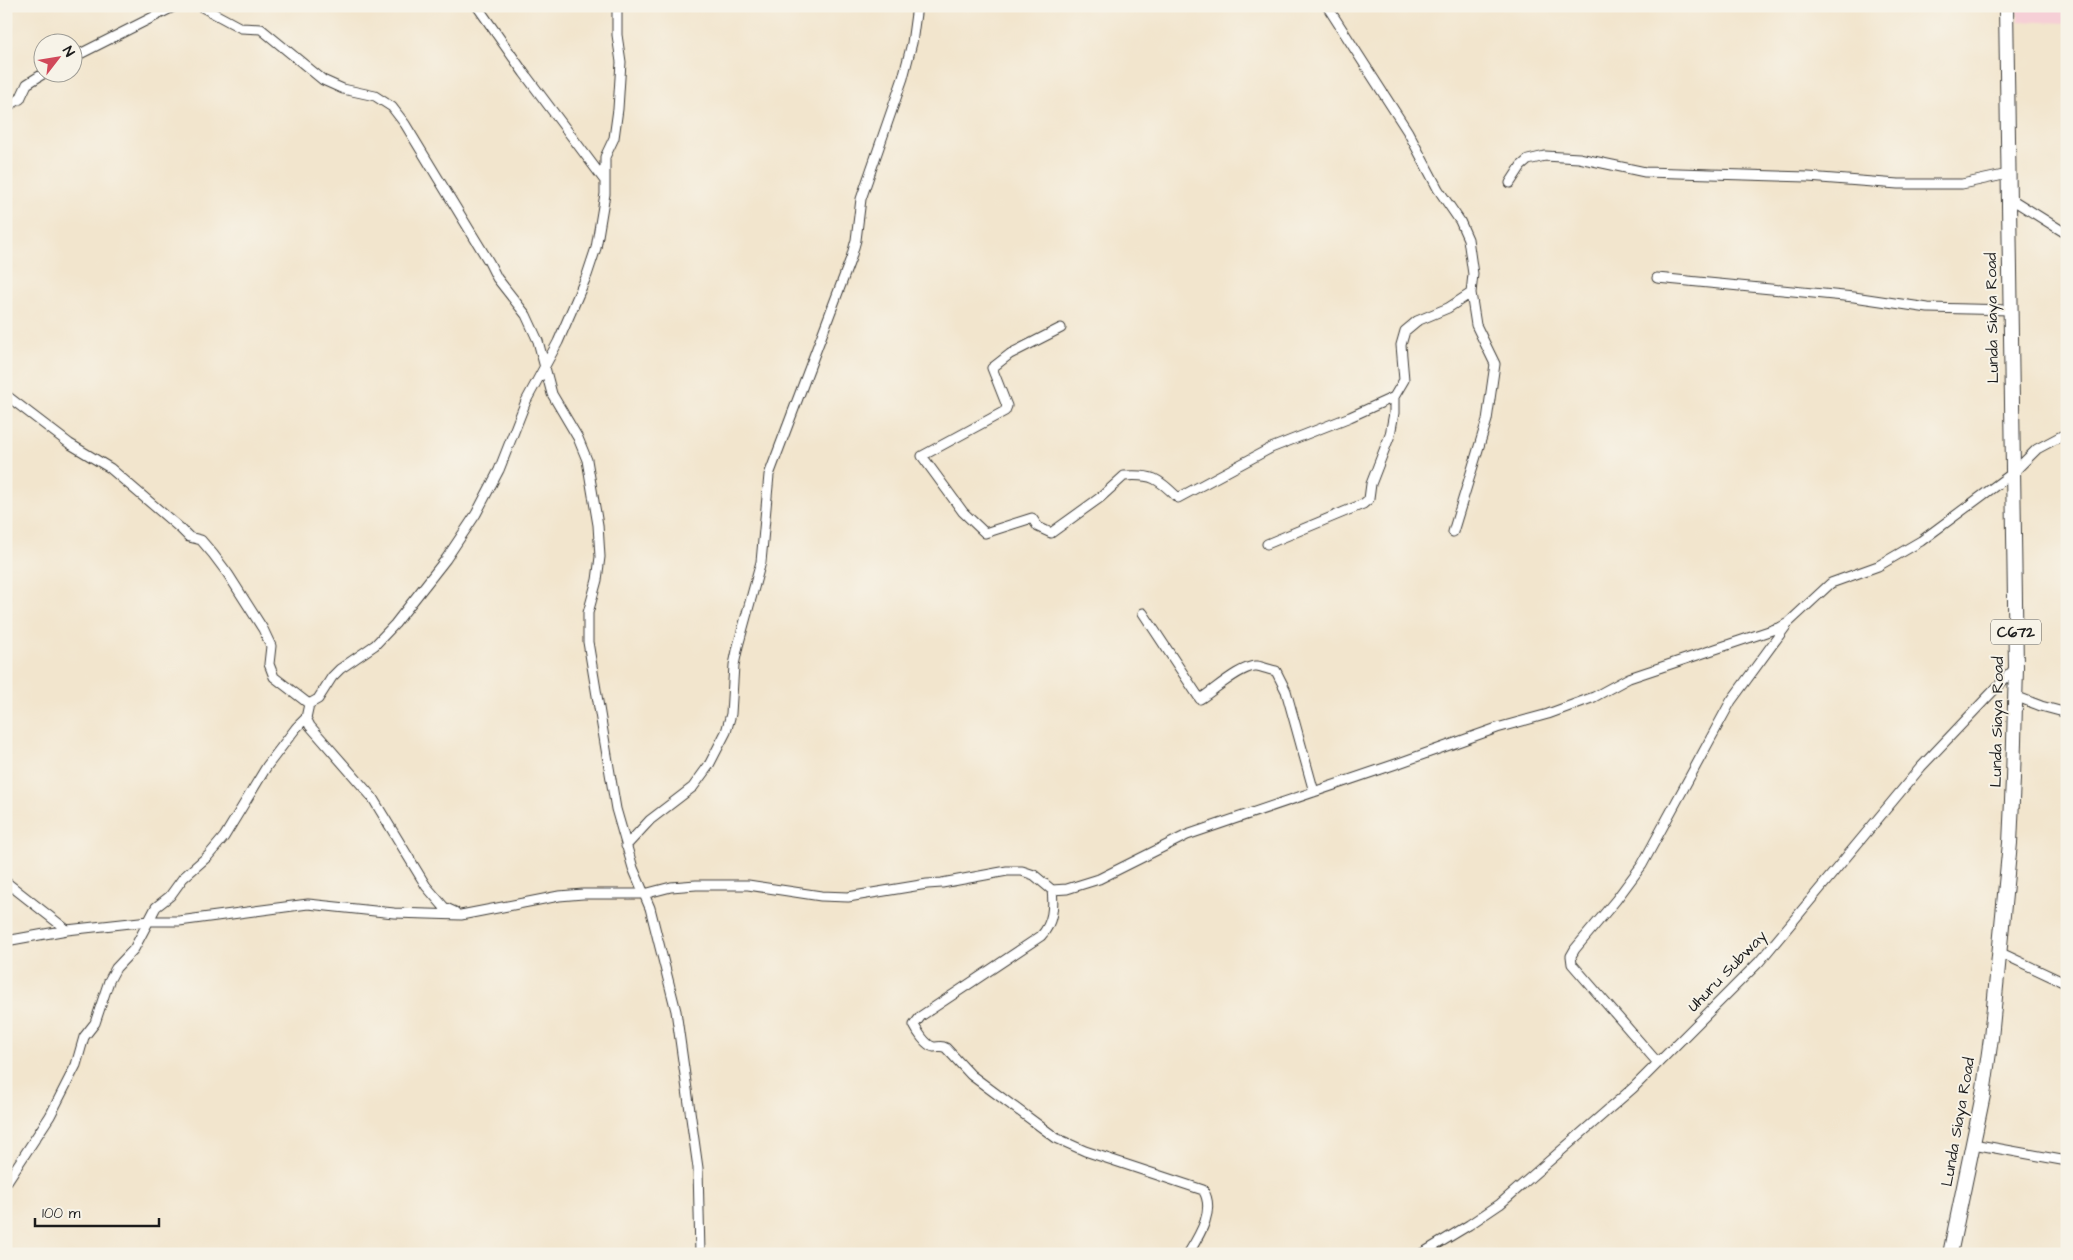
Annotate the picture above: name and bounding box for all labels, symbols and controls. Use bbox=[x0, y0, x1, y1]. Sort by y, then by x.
north arrow bbox=[32, 32, 82, 82]
text: N bbox=[57, 43, 79, 61]
street label: Lunda Siaya Road bbox=[1980, 252, 2005, 384]
road number: C672 bbox=[1991, 620, 2041, 644]
street label: Lunda Siaya Road bbox=[1985, 656, 2010, 788]
street label: Uhuru Subway bbox=[1682, 925, 1772, 1017]
street label: Lunda Siaya Road bbox=[1936, 1056, 1981, 1189]
scale bar bbox=[35, 1195, 159, 1227]
text: 100 m bbox=[42, 1203, 81, 1224]

